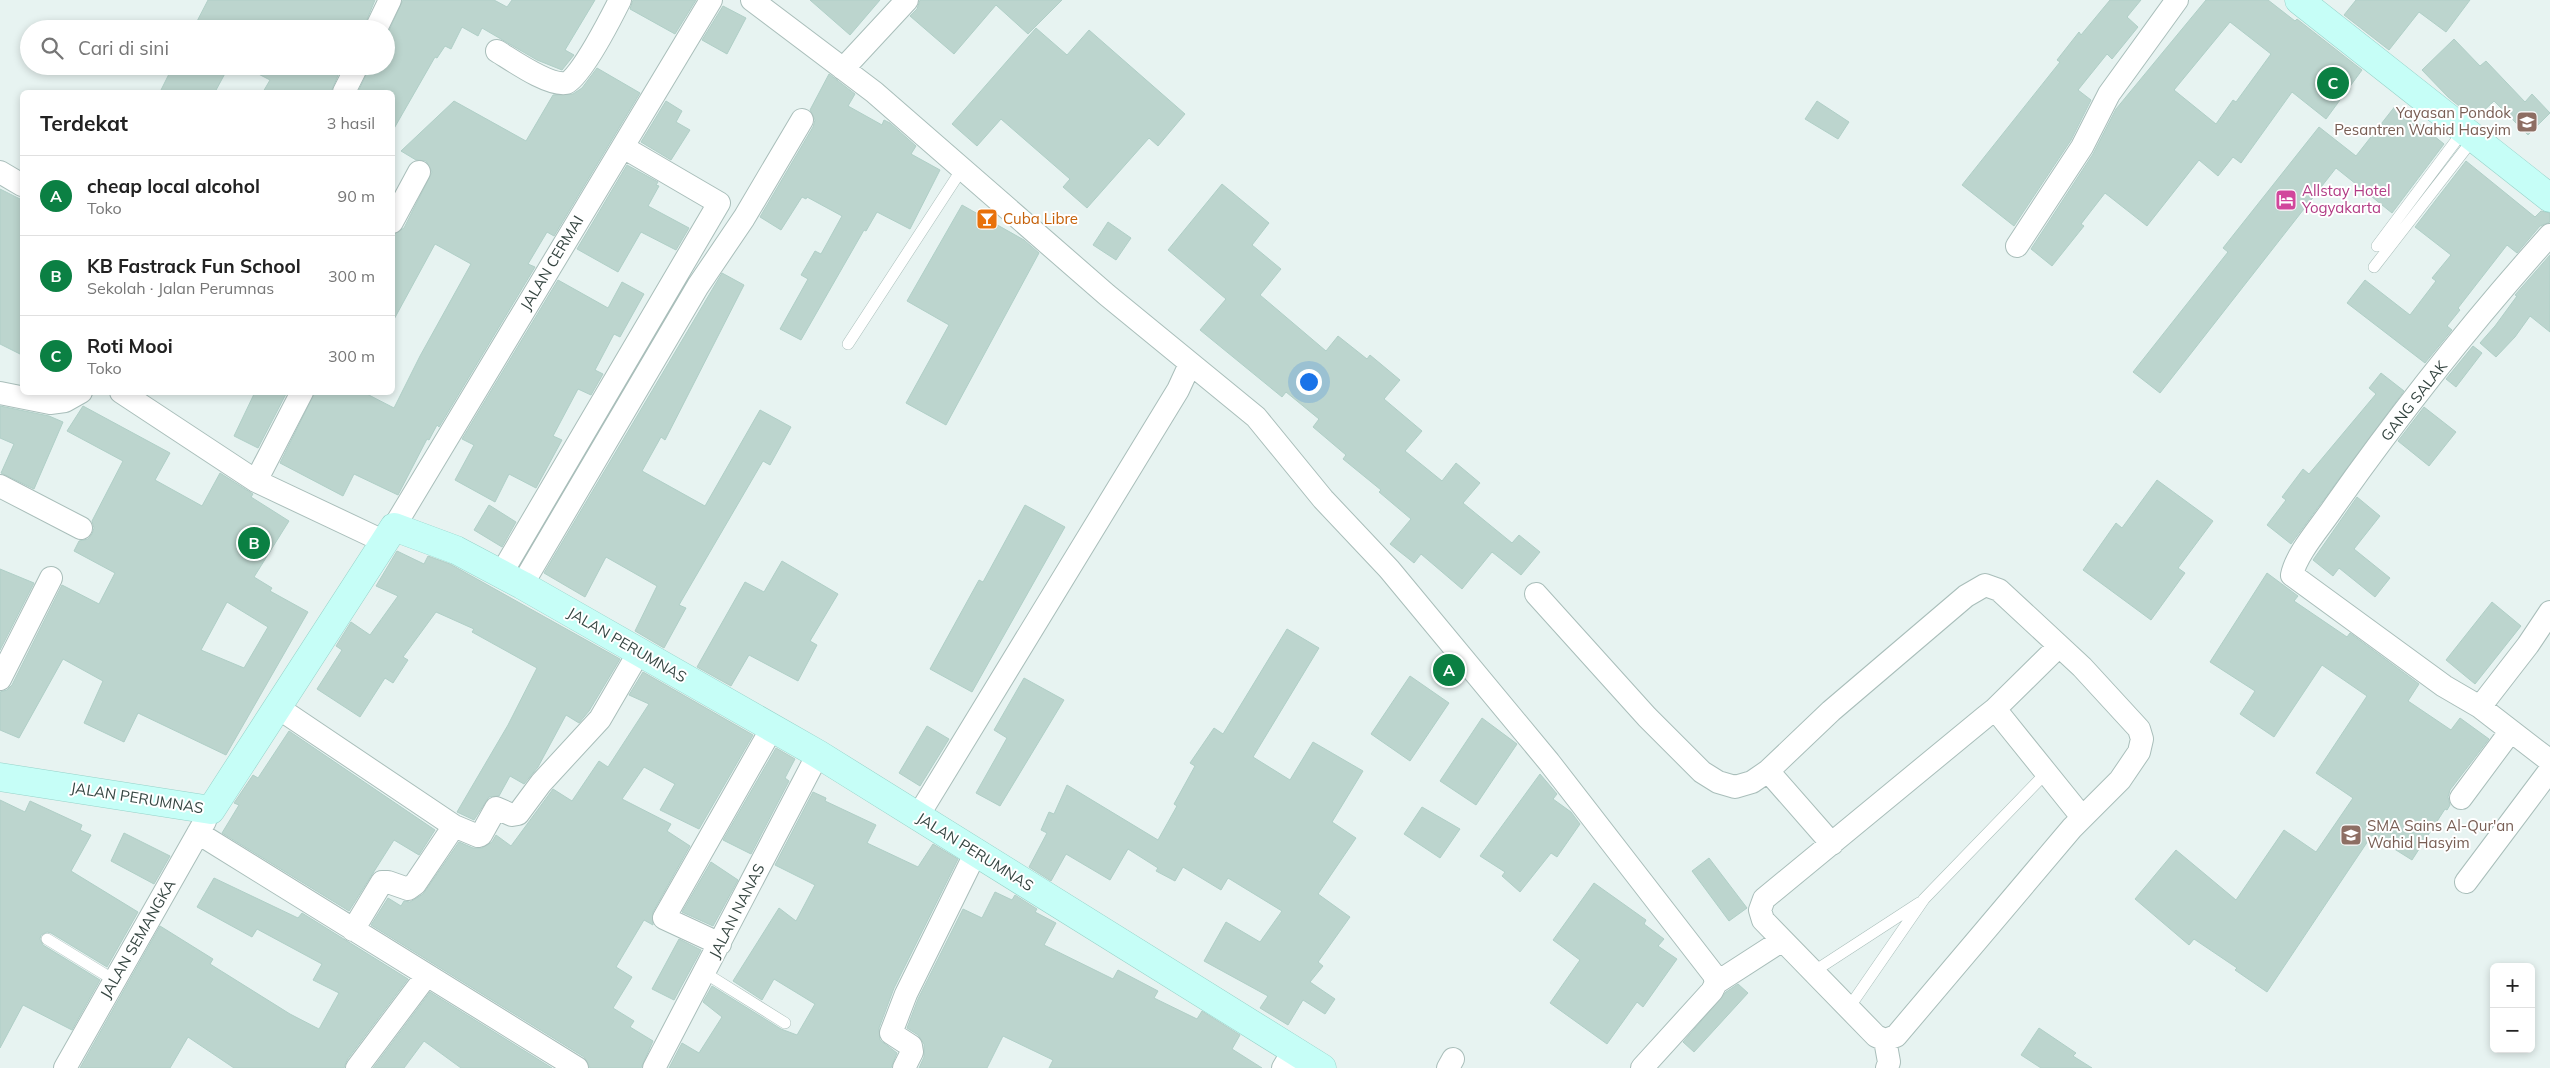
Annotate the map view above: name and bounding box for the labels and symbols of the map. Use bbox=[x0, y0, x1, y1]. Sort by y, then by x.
pin: C bbox=[2317, 64, 2349, 102]
place label: Yayasan Pondok Pesantren Wahid Hasyim bbox=[2334, 103, 2511, 139]
school or university icon: Yayasan Pondok Pesantren Wahid Hasyim bbox=[2515, 110, 2539, 134]
place label: Allstay Hotel Yogyakarta bbox=[2301, 181, 2390, 217]
hotel icon: Allstay Hotel Yogyakarta bbox=[2274, 188, 2298, 212]
bar icon: Cuba Libre bbox=[975, 207, 999, 231]
place label: Cuba Libre bbox=[1003, 209, 1078, 228]
street label: JALAN CERMAI bbox=[516, 212, 587, 314]
street label: GANG SALAK bbox=[2376, 356, 2451, 445]
your location bbox=[1296, 369, 1322, 395]
pin: B bbox=[238, 524, 270, 562]
street label: JALAN PERUMNAS bbox=[564, 603, 690, 686]
pin: A bbox=[1433, 651, 1465, 689]
street label: JALAN PERUMNAS bbox=[69, 778, 205, 817]
street label: JALAN PERUMNAS bbox=[913, 808, 1037, 895]
place label: SMA Sains Al-Qur'an Wahid Hasyim bbox=[2367, 816, 2514, 852]
school or university icon: SMA Sains Al-Qur'an Wahid Hasyim bbox=[2339, 823, 2363, 847]
street label: JALAN NANAS bbox=[705, 860, 769, 961]
street label: JALAN SEMANGKA bbox=[96, 876, 179, 1002]

